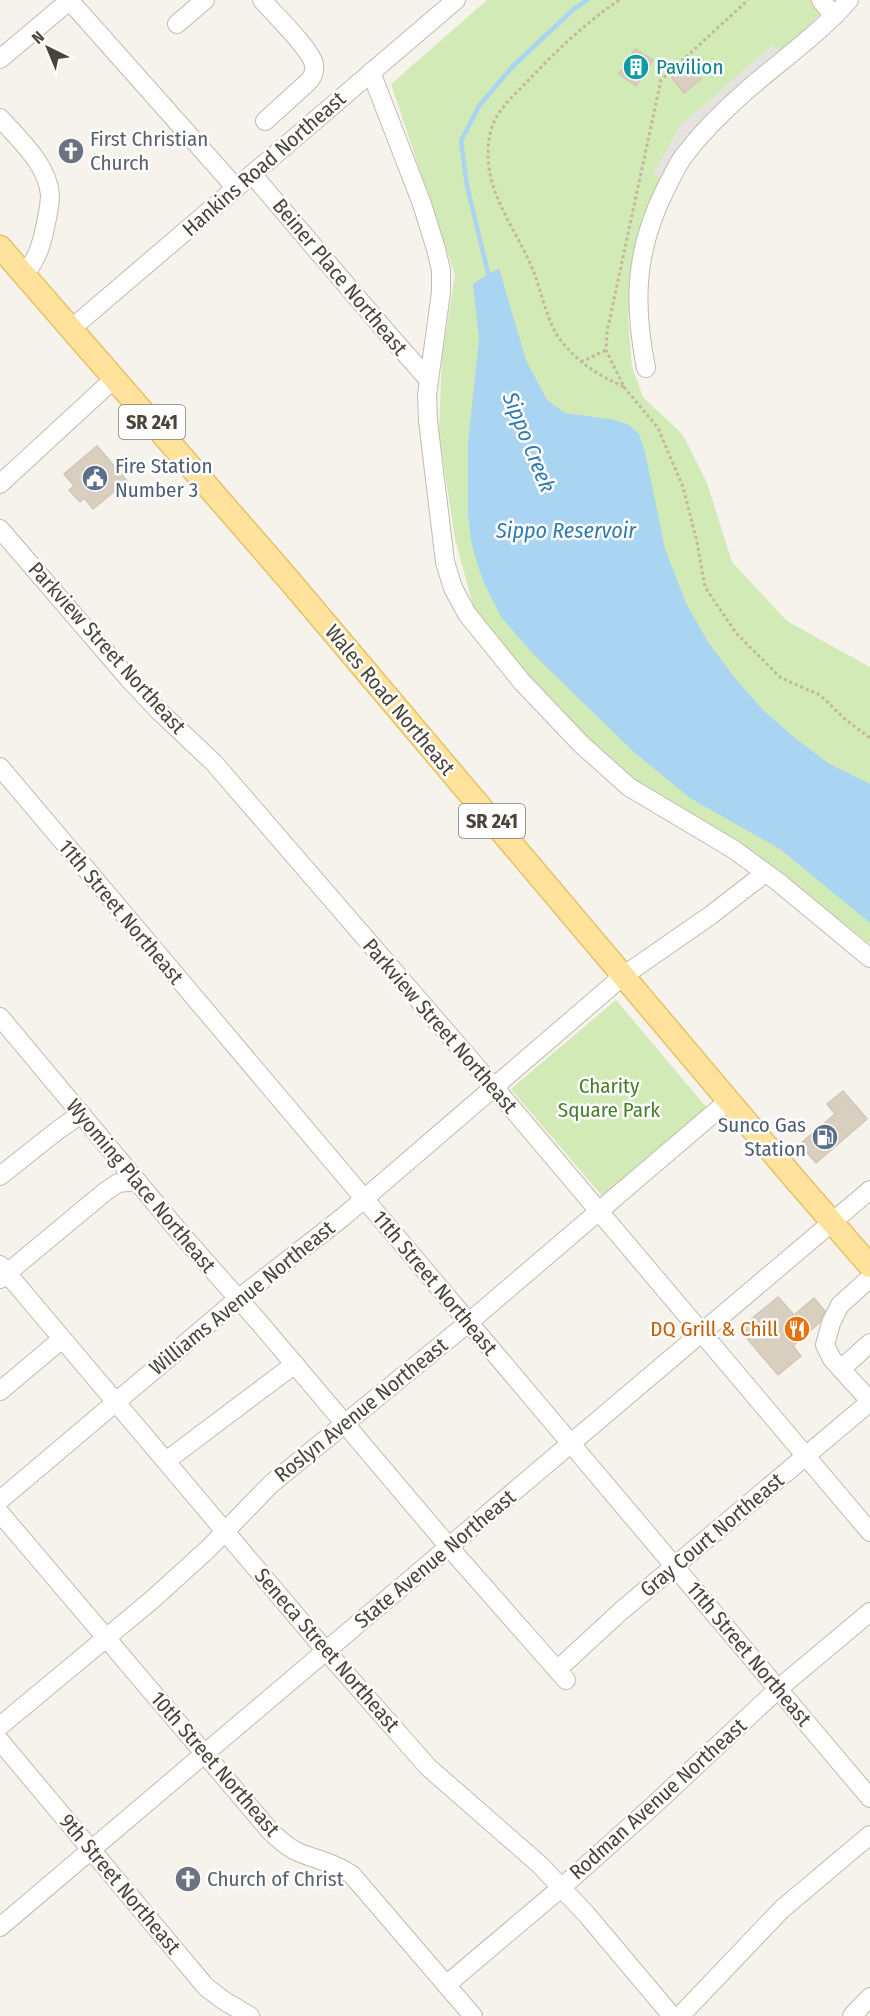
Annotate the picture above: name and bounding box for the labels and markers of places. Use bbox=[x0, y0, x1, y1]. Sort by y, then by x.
building icon: Pavilion bbox=[621, 52, 651, 82]
place label: Pavilion bbox=[656, 54, 723, 80]
place label: First Christian Church bbox=[90, 126, 208, 176]
church icon: First Christian Church bbox=[56, 136, 86, 166]
place label: Fire Station Number 3 bbox=[115, 453, 213, 503]
public building icon: Fire Station Number 3 bbox=[80, 463, 110, 493]
place label: Sunco Gas Station bbox=[718, 1112, 806, 1162]
fuel station icon: Sunco Gas Station bbox=[810, 1122, 840, 1152]
restaurant icon: DQ Grill & Chill bbox=[782, 1314, 812, 1344]
place label: DQ Grill & Chill bbox=[650, 1316, 778, 1342]
church icon: Church of Christ bbox=[173, 1864, 203, 1894]
place label: Church of Christ bbox=[207, 1866, 344, 1892]

